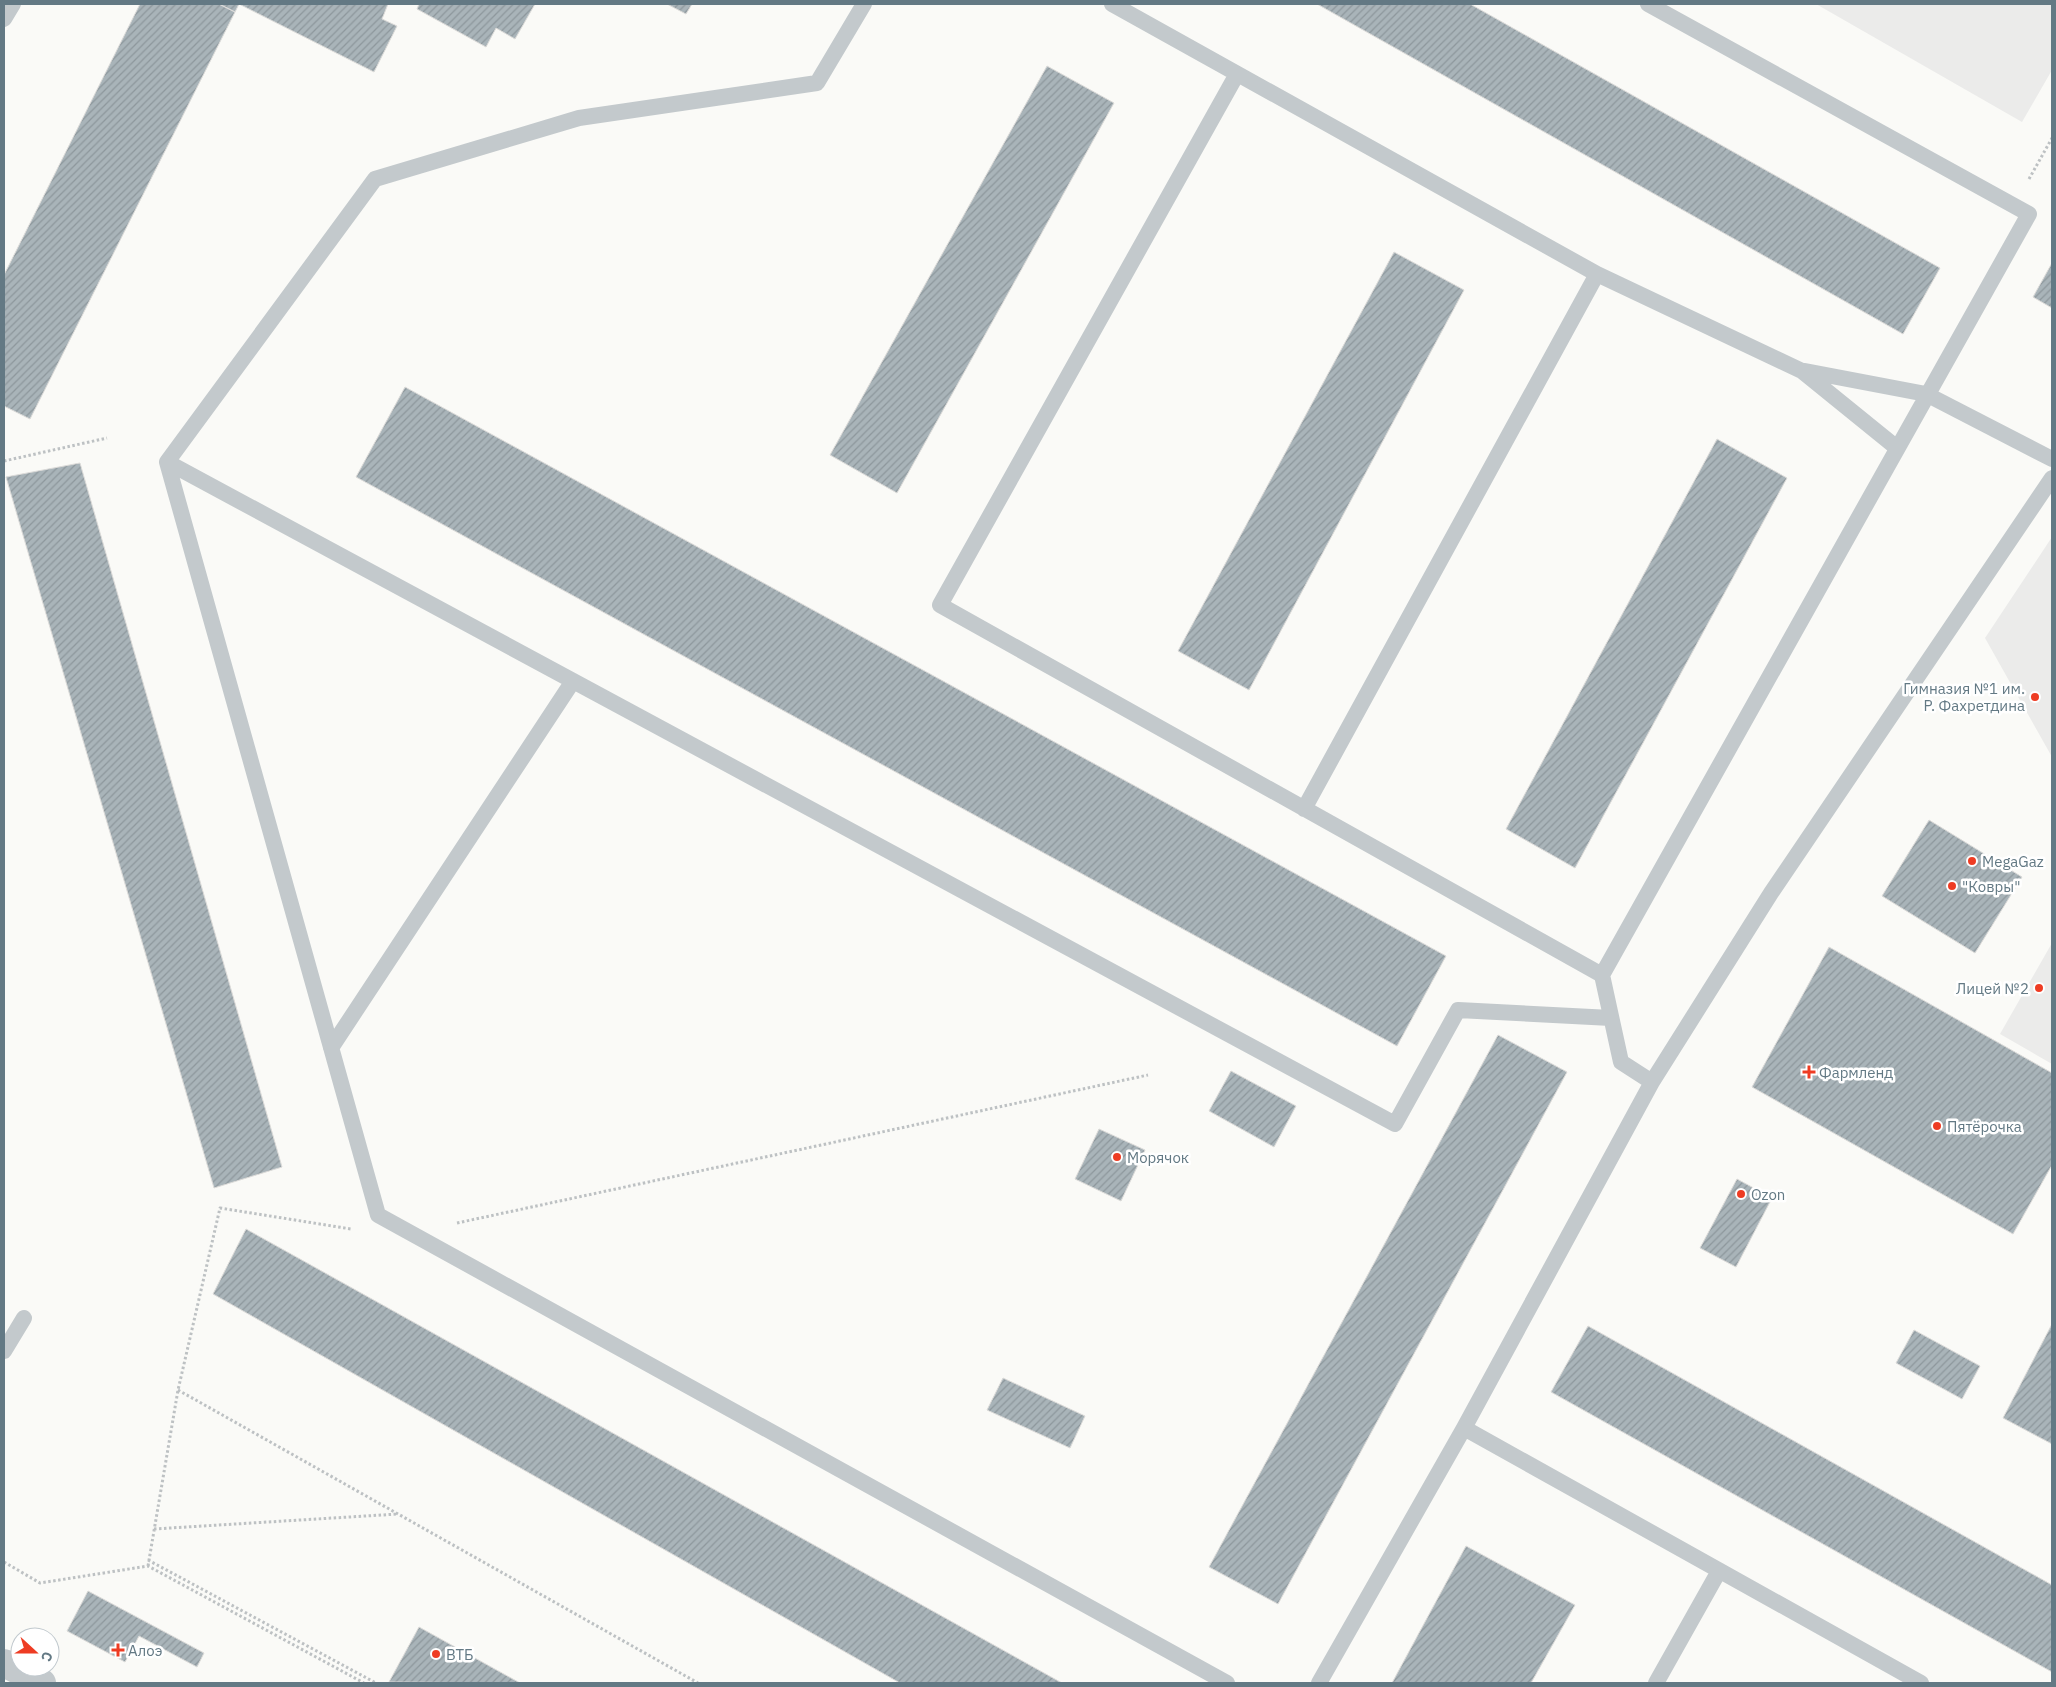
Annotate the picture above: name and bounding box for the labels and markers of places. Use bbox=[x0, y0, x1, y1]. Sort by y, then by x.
place label: Гимназия №1 им. Р. Фахретдина bbox=[1903, 679, 2025, 715]
marker: Гимназия №1 им. Р. Фахретдина bbox=[2029, 691, 2041, 703]
place label: MegaGaz bbox=[1982, 852, 2044, 871]
marker: MegaGaz bbox=[1966, 855, 1978, 867]
place label: "Ковры" bbox=[1962, 877, 2020, 896]
marker: "Ковры" bbox=[1946, 880, 1958, 892]
place label: Лицей №2 bbox=[1956, 979, 2029, 998]
marker: Лицей №2 bbox=[2033, 982, 2045, 994]
place label: Фармленд bbox=[1819, 1063, 1893, 1082]
marker: Фармленд bbox=[1803, 1066, 1815, 1078]
place label: Пятёрочка bbox=[1947, 1117, 2022, 1136]
marker: Пятёрочка bbox=[1931, 1120, 1943, 1132]
place label: Морячок bbox=[1127, 1148, 1189, 1167]
marker: Морячок bbox=[1111, 1151, 1123, 1163]
place label: Ozon bbox=[1751, 1185, 1785, 1204]
marker: Ozon bbox=[1735, 1188, 1747, 1200]
place label: Алоэ bbox=[128, 1641, 162, 1660]
marker: Алоэ bbox=[112, 1644, 124, 1656]
place label: ВТБ bbox=[446, 1645, 474, 1664]
marker: ВТБ bbox=[430, 1648, 442, 1660]

